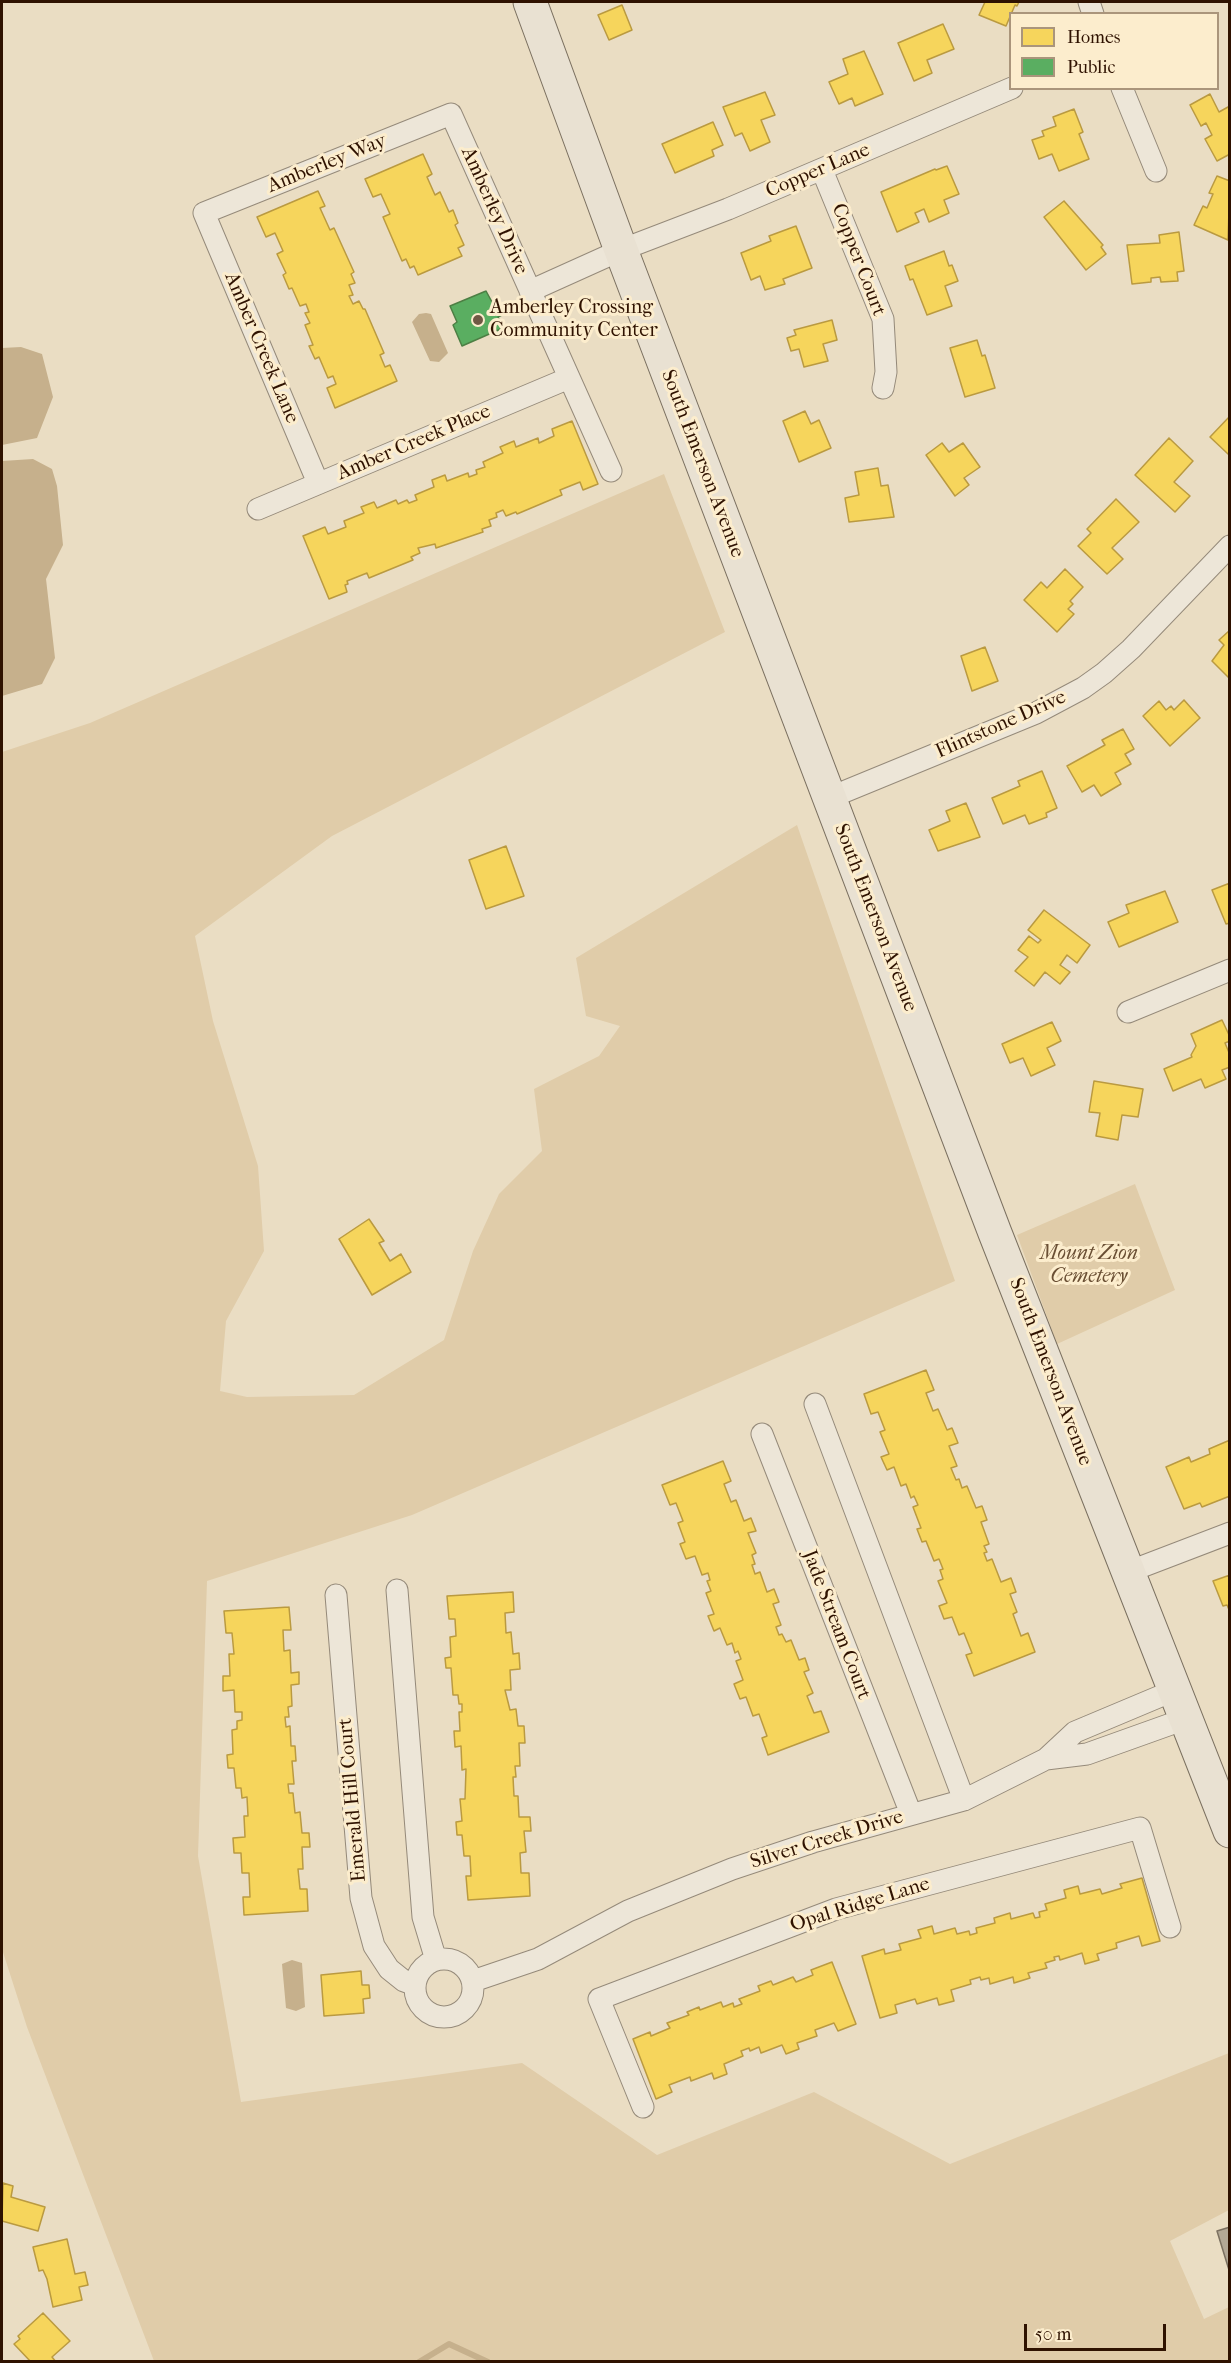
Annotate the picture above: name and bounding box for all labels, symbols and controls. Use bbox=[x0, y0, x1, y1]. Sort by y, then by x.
legend bbox=[1009, 12, 1219, 90]
text: Homes bbox=[1067, 27, 1121, 48]
text: Public bbox=[1067, 57, 1115, 78]
street label: Amberley Way bbox=[264, 129, 390, 199]
street label: Copper Lane bbox=[762, 138, 874, 204]
street label: Amberley Drive bbox=[455, 144, 533, 278]
street label: Copper Court bbox=[826, 200, 890, 320]
street label: Amber Creek Lane bbox=[218, 269, 304, 427]
place label: Amberley Crossing Community Center bbox=[490, 296, 658, 343]
marker: Amberley Crossing Community Center bbox=[471, 313, 485, 327]
street label: South Emerson Avenue bbox=[655, 367, 749, 561]
street label: Amber Creek Place bbox=[334, 400, 494, 486]
street label: Flintstone Drive bbox=[932, 686, 1070, 764]
street label: South Emerson Avenue bbox=[828, 821, 922, 1015]
park label: Mount Zion Cemetery bbox=[1040, 1242, 1138, 1289]
street label: South Emerson Avenue bbox=[1003, 1275, 1097, 1469]
street label: Jade Stream Court bbox=[797, 1547, 875, 1703]
street label: Emerald Hill Court bbox=[334, 1717, 372, 1883]
street label: Silver Creek Drive bbox=[748, 1805, 906, 1875]
street label: Opal Ridge Lane bbox=[787, 1872, 933, 1938]
scale bar bbox=[1027, 2312, 1170, 2350]
text: 50 m bbox=[1035, 2324, 1071, 2345]

